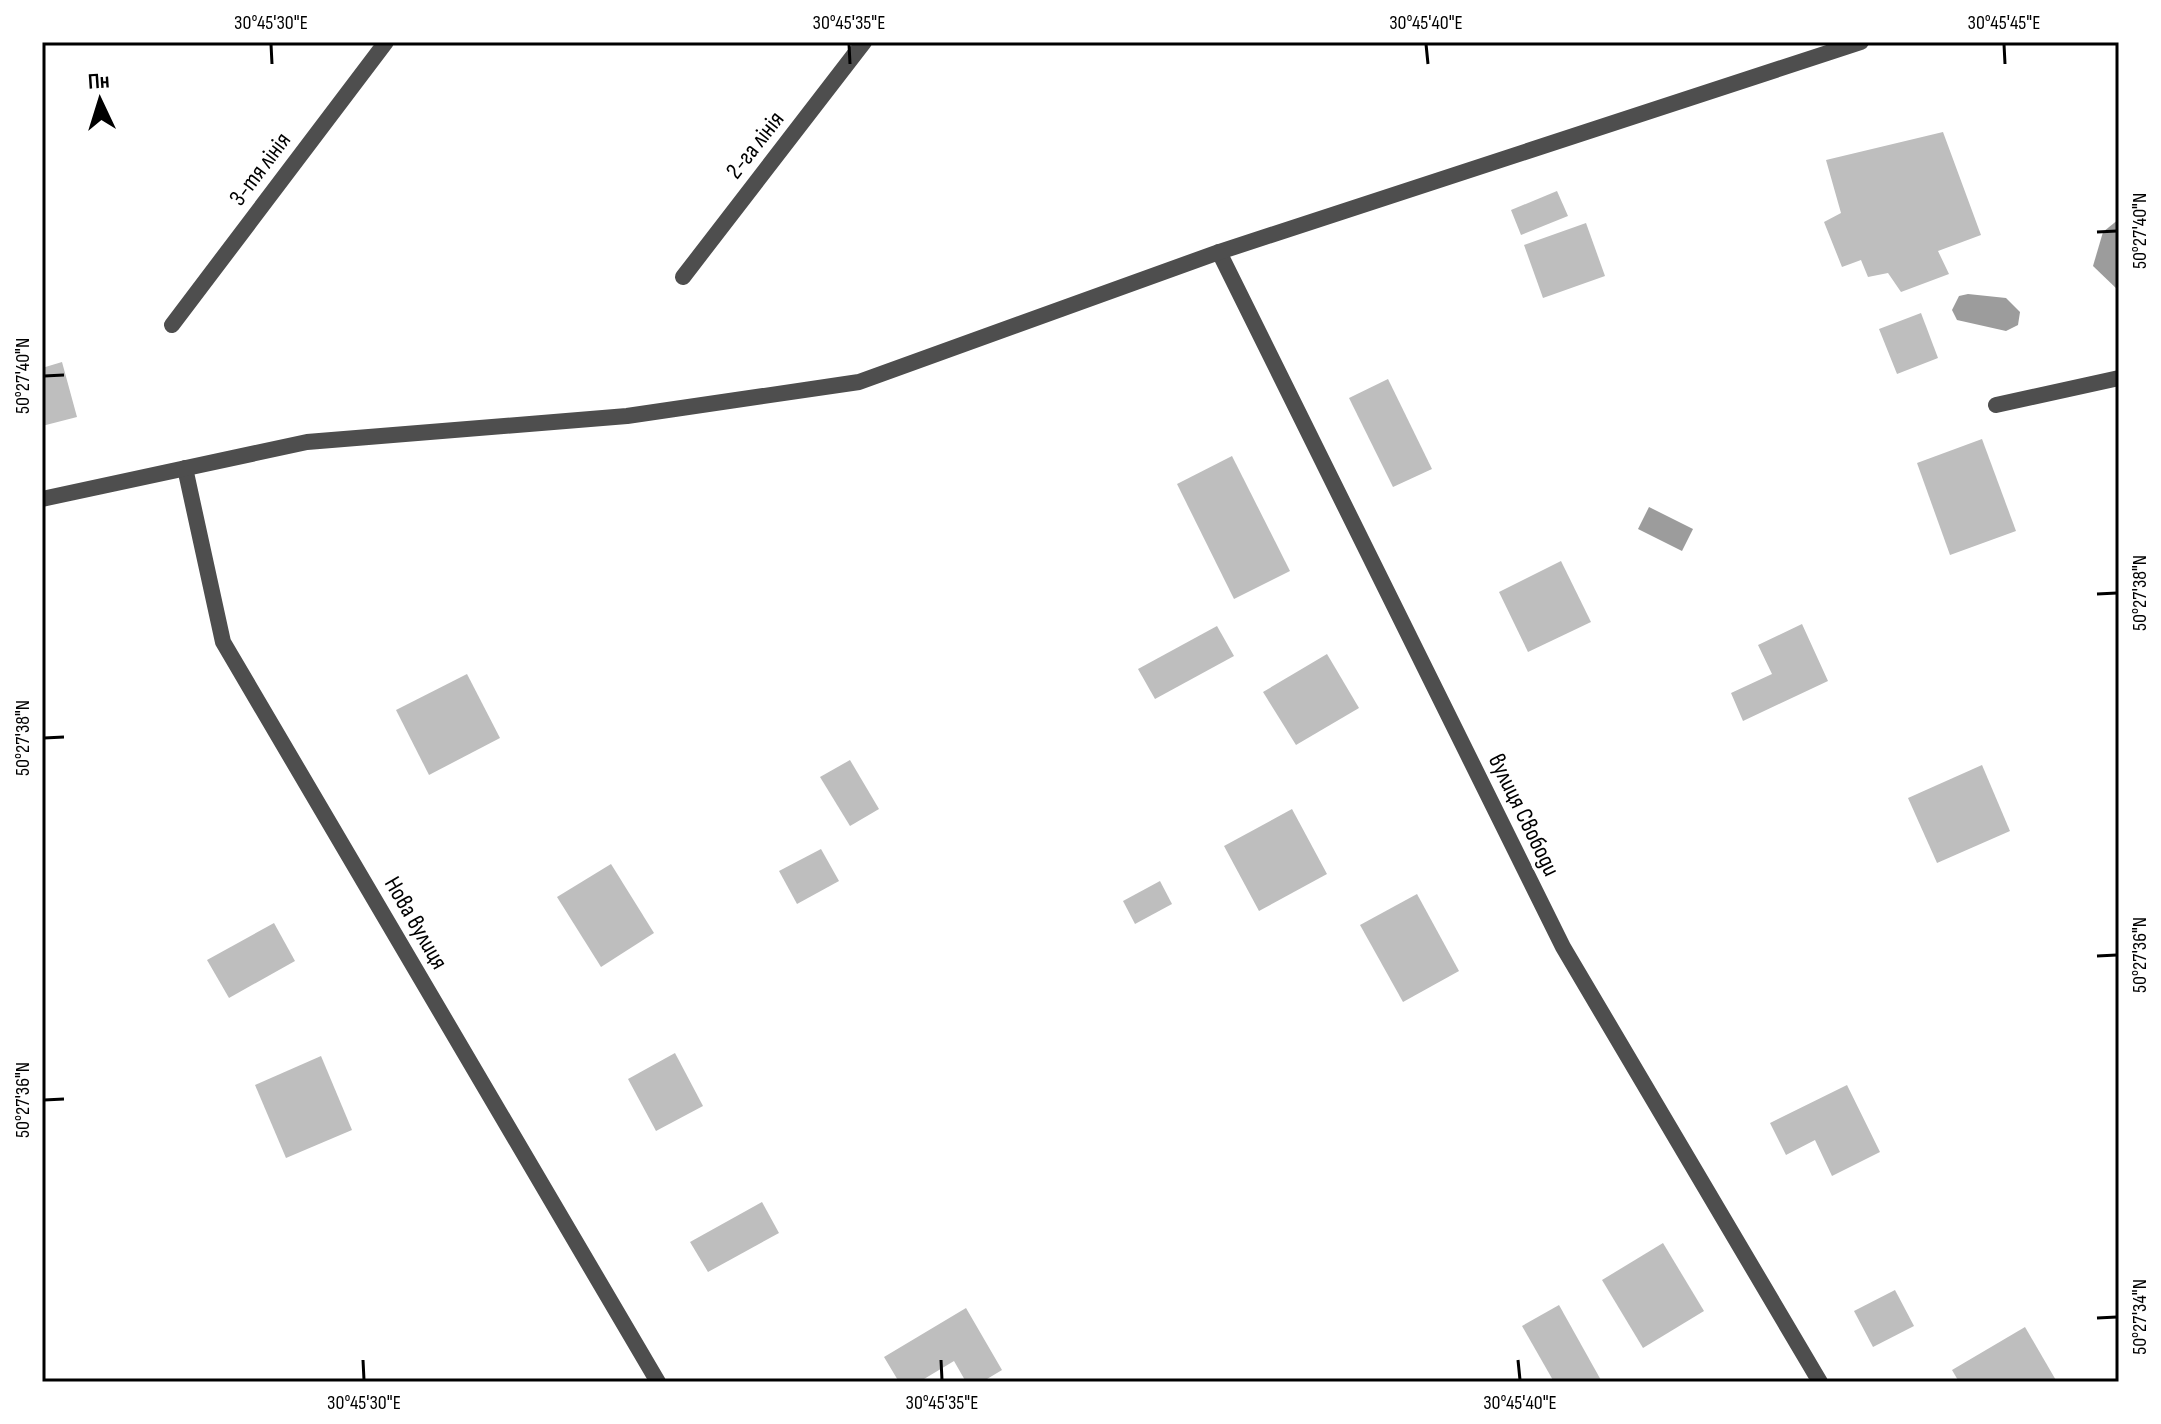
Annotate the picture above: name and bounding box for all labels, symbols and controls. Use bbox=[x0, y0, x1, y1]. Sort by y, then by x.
text: 30°45'30"E bbox=[234, 11, 308, 35]
text: 30°45'35"E bbox=[813, 11, 885, 35]
text: 30°45'40"E bbox=[1389, 11, 1463, 35]
text: 30°45'45"E bbox=[1968, 11, 2040, 35]
north arrow bbox=[60, 60, 140, 140]
text: Пн bbox=[87, 67, 110, 96]
street label: 2-га лінія bbox=[720, 106, 790, 184]
street label: 3-тя лінія bbox=[223, 127, 297, 211]
text: 50°27'40"N bbox=[2128, 193, 2152, 269]
text: 50°27'40"N bbox=[11, 338, 35, 414]
text: 50°27'38"N bbox=[2128, 555, 2152, 631]
text: 50°27'38"N bbox=[11, 700, 35, 776]
street label: вулиця Свободи bbox=[1482, 749, 1566, 881]
street label: Нова вулиця bbox=[378, 871, 454, 975]
text: 50°27'36"N bbox=[2128, 917, 2152, 993]
text: 50°27'36"N bbox=[11, 1062, 35, 1138]
text: 50°27'34"N bbox=[2128, 1279, 2152, 1355]
text: 30°45'30"E bbox=[327, 1391, 401, 1415]
text: 30°45'35"E bbox=[906, 1391, 978, 1415]
text: 30°45'40"E bbox=[1483, 1391, 1557, 1415]

